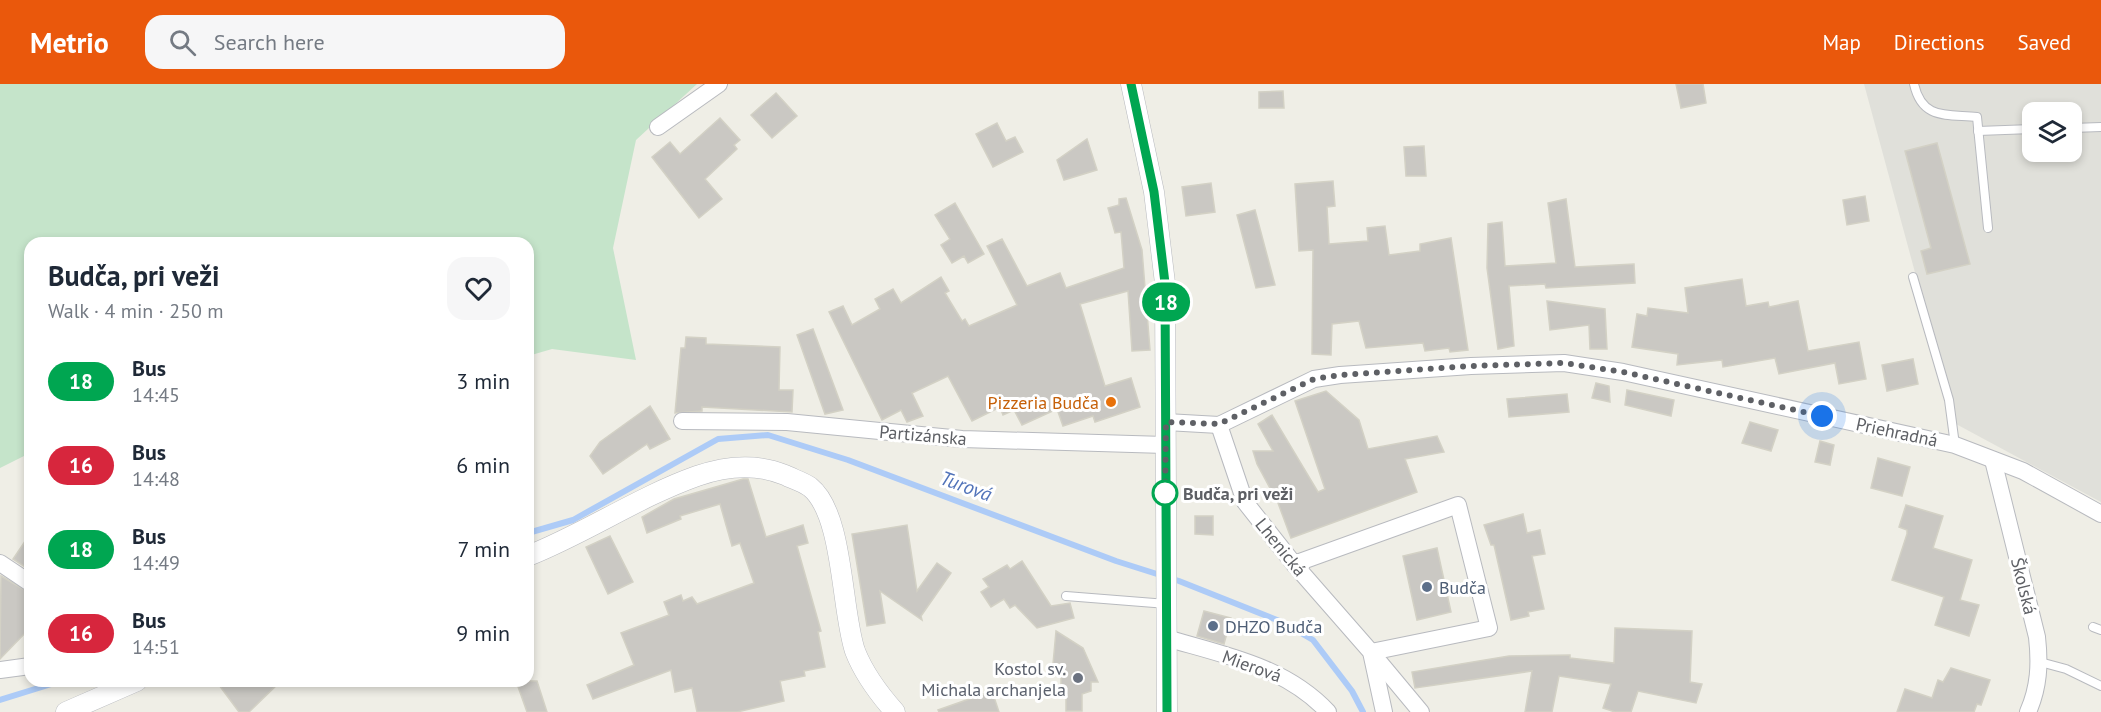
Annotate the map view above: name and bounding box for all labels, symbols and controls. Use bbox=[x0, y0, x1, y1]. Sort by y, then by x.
search box bbox=[145, 15, 565, 69]
text: Metrio bbox=[30, 24, 109, 61]
icon: search bbox=[166, 26, 199, 59]
text: Search here bbox=[214, 28, 325, 56]
text: Map bbox=[1822, 29, 1861, 56]
text: Directions bbox=[1894, 29, 1985, 56]
text: Saved bbox=[2018, 29, 2071, 56]
map controls bbox=[2022, 102, 2082, 162]
button: layers bbox=[2022, 102, 2082, 162]
text: Budča, pri veži bbox=[48, 257, 220, 294]
button: heart bbox=[447, 257, 510, 320]
line badge: 18 bbox=[1139, 282, 1193, 322]
text: 18 bbox=[1154, 289, 1178, 316]
text: Walk · 4 min · 250 m bbox=[48, 298, 224, 324]
text: Bus bbox=[132, 354, 166, 382]
text: 3 min bbox=[456, 367, 510, 395]
text: 18 bbox=[69, 368, 93, 395]
text: 14:45 bbox=[132, 382, 180, 408]
place label: Pizzeria Budča bbox=[988, 391, 1099, 414]
marker: Pizzeria Budča bbox=[1104, 395, 1118, 409]
your location bbox=[1807, 401, 1837, 431]
street label: Priehradná bbox=[1854, 412, 1940, 452]
street label: Partizánska bbox=[878, 420, 968, 450]
text: Bus bbox=[132, 438, 166, 466]
text: 6 min bbox=[456, 451, 510, 479]
text: 16 bbox=[69, 452, 93, 479]
water label: Turová bbox=[937, 465, 996, 507]
text: 14:48 bbox=[132, 466, 180, 492]
marker: Budča, pri veži bbox=[1152, 480, 1178, 506]
place label: Budča, pri veži bbox=[1183, 482, 1293, 505]
street label: Lhenická bbox=[1250, 513, 1312, 581]
text: Bus bbox=[132, 522, 166, 550]
text: 7 min bbox=[458, 535, 510, 563]
text: 18 bbox=[69, 536, 93, 563]
text: 14:49 bbox=[132, 550, 180, 576]
street label: Školská bbox=[2006, 555, 2042, 617]
place label: Budča bbox=[1439, 576, 1486, 599]
marker: Budča bbox=[1420, 580, 1434, 594]
text: Bus bbox=[132, 606, 166, 634]
place label: DHZO Budča bbox=[1225, 615, 1322, 638]
text: 9 min bbox=[456, 619, 510, 647]
marker: DHZO Budča bbox=[1206, 619, 1220, 633]
text: 16 bbox=[69, 620, 93, 647]
text: 14:51 bbox=[132, 634, 180, 660]
street label: Mierová bbox=[1219, 645, 1285, 687]
place label: Kostol sv. Michala archanjela bbox=[921, 657, 1066, 701]
marker: Kostol sv. Michala archanjela bbox=[1071, 671, 1085, 685]

